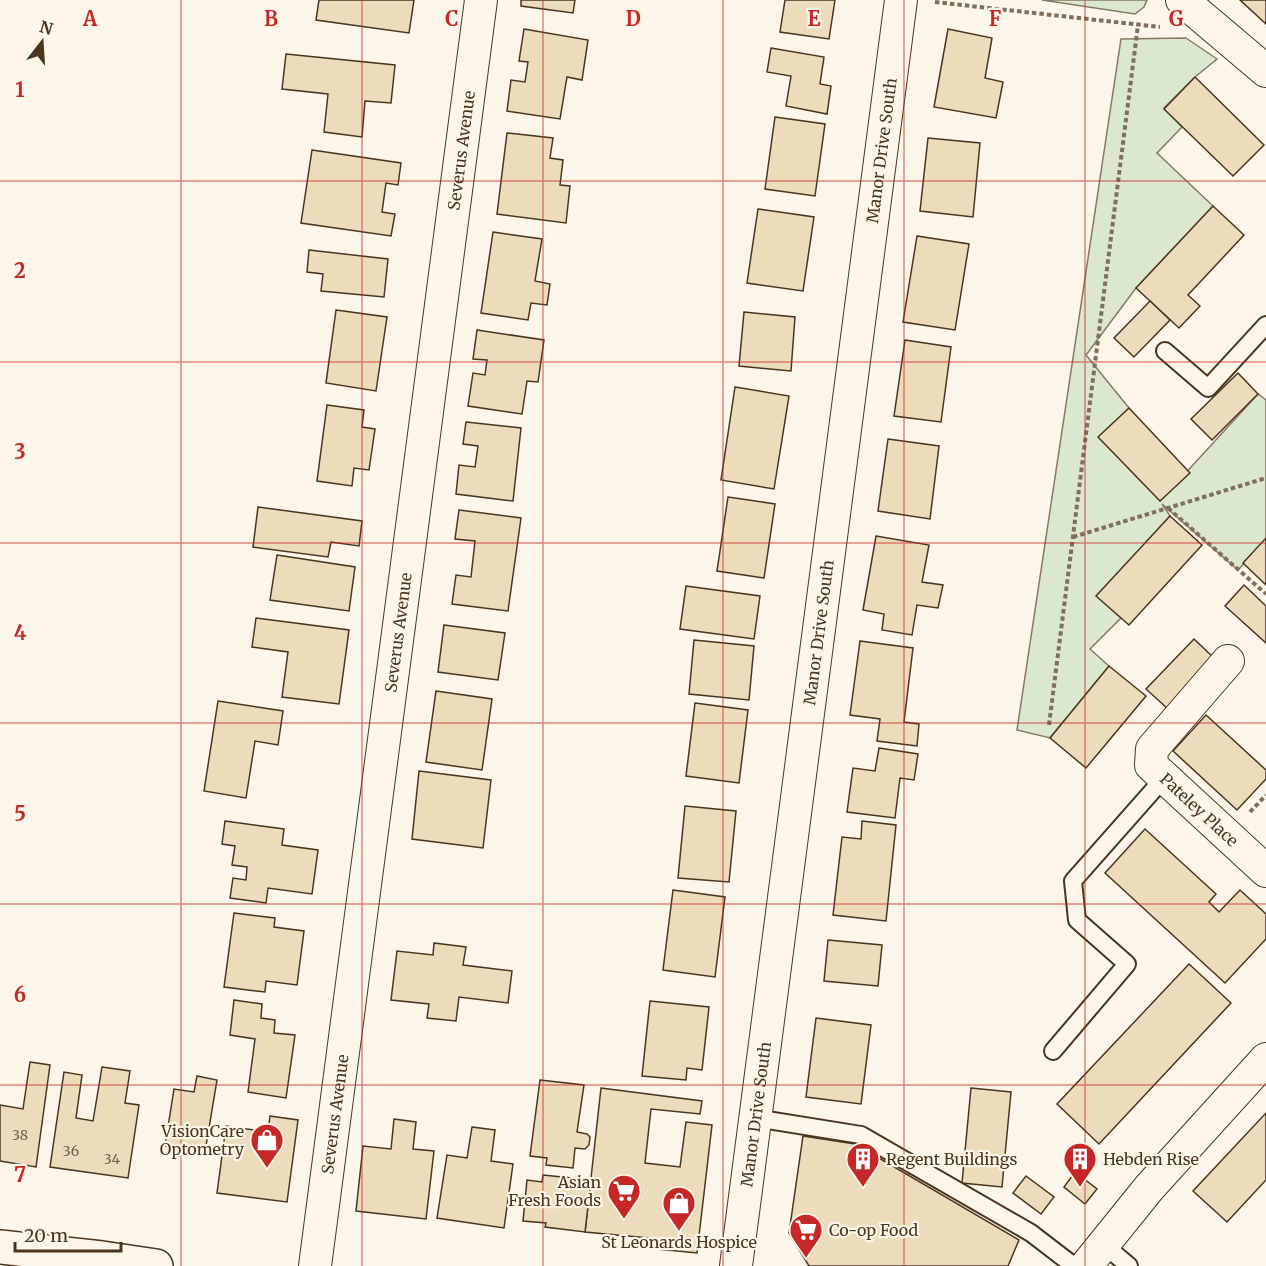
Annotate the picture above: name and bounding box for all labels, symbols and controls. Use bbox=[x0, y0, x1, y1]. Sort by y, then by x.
text: A bbox=[82, 6, 98, 31]
text: B bbox=[264, 6, 278, 31]
text: C bbox=[445, 6, 459, 31]
text: D bbox=[625, 6, 641, 31]
text: E bbox=[807, 6, 821, 31]
text: F bbox=[989, 6, 1002, 31]
text: G bbox=[1169, 6, 1184, 31]
north arrow bbox=[12, 12, 72, 72]
text: N bbox=[37, 16, 56, 39]
street label: Manor Drive South bbox=[862, 76, 901, 224]
text: 1 bbox=[15, 77, 25, 102]
street label: Severus Avenue bbox=[444, 89, 479, 212]
text: 2 bbox=[14, 258, 26, 283]
text: 3 bbox=[14, 439, 26, 464]
street label: Manor Drive South bbox=[799, 558, 838, 706]
street label: Severus Avenue bbox=[380, 571, 416, 694]
text: 4 bbox=[14, 620, 27, 645]
street label: Pateley Place bbox=[1156, 769, 1243, 851]
text: 5 bbox=[14, 801, 26, 826]
text: 6 bbox=[14, 982, 26, 1007]
street label: Manor Drive South bbox=[736, 1040, 775, 1188]
street label: Severus Avenue bbox=[317, 1053, 353, 1175]
place label: VisionCare Optometry bbox=[160, 1121, 245, 1159]
shop icon: VisionCare Optometry bbox=[249, 1122, 285, 1169]
house number: 38 bbox=[12, 1126, 28, 1144]
building icon: Regent Buildings bbox=[845, 1141, 881, 1188]
building icon: Hebden Rise bbox=[1062, 1141, 1098, 1188]
house number: 36 bbox=[63, 1142, 79, 1160]
place label: Regent Buildings bbox=[886, 1149, 1017, 1169]
place label: Hebden Rise bbox=[1103, 1149, 1199, 1169]
house number: 34 bbox=[104, 1150, 121, 1168]
text: 7 bbox=[14, 1162, 26, 1187]
place label: Asian Fresh Foods bbox=[508, 1172, 601, 1210]
supermarket icon: Asian Fresh Foods bbox=[606, 1173, 642, 1220]
shop icon: St Leonards Hospice bbox=[661, 1185, 697, 1232]
supermarket icon: Co-op Food bbox=[788, 1212, 824, 1259]
scale bar bbox=[15, 1215, 122, 1253]
place label: Co-op Food bbox=[829, 1220, 919, 1240]
text: 20 m bbox=[24, 1224, 68, 1247]
place label: St Leonards Hospice bbox=[601, 1232, 757, 1252]

